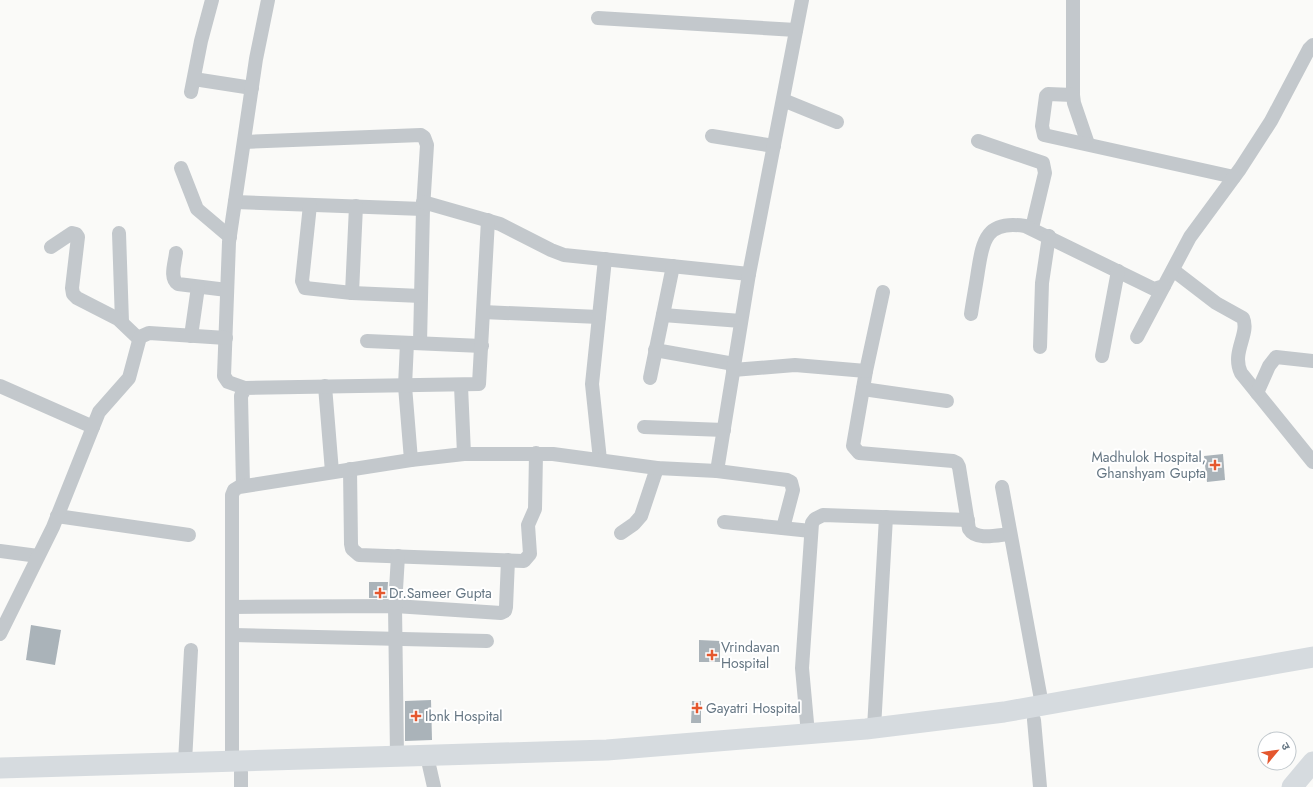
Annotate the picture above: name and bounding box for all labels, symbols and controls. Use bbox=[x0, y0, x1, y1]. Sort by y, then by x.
place label: Madhulok Hospital, Ghanshyam Gupta bbox=[1091, 447, 1206, 483]
marker: Madhulok Hospital, Ghanshyam Gupta bbox=[1209, 459, 1221, 471]
place label: Dr.Sameer Gupta bbox=[389, 583, 492, 603]
marker: Dr.Sameer Gupta bbox=[374, 587, 386, 599]
place label: Vrindavan Hospital bbox=[721, 637, 780, 673]
marker: Vrindavan Hospital bbox=[706, 649, 718, 661]
place label: Gayatri Hospital bbox=[706, 698, 801, 718]
marker: Gayatri Hospital bbox=[691, 702, 703, 714]
place label: Ibnk Hospital bbox=[425, 706, 502, 726]
marker: Ibnk Hospital bbox=[410, 710, 422, 722]
north arrow bbox=[1257, 731, 1297, 771]
text: उ bbox=[1277, 739, 1295, 753]

